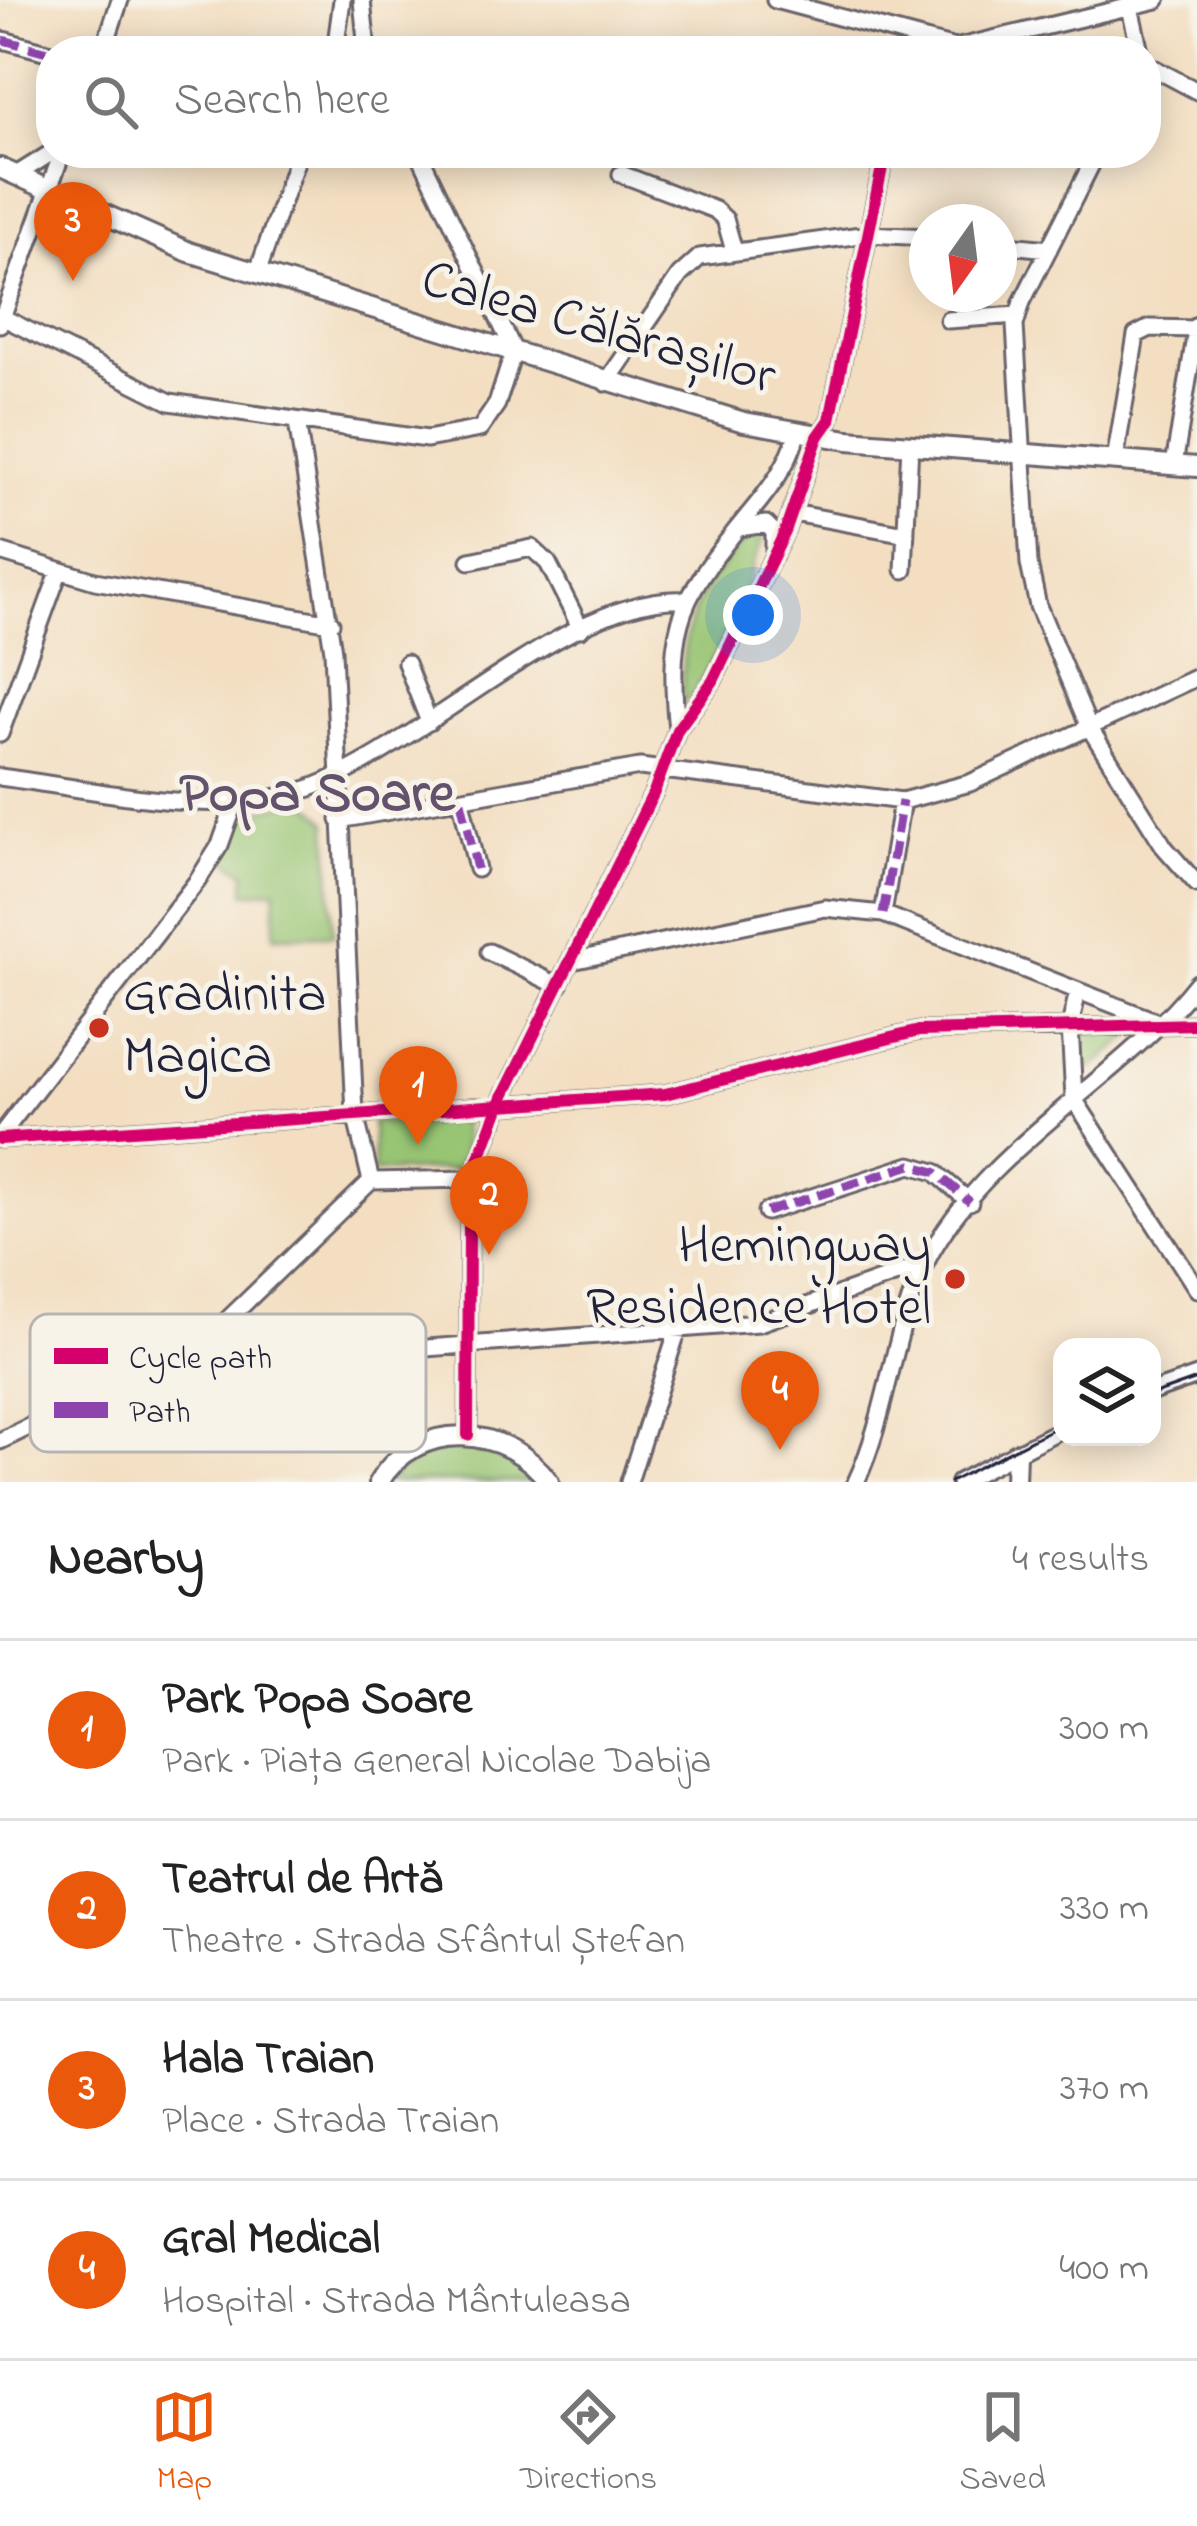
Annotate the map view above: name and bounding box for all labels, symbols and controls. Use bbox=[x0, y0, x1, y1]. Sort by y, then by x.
search box bbox=[36, 36, 1161, 168]
icon: search bbox=[78, 69, 144, 135]
text: Search here bbox=[174, 69, 390, 135]
pin: 3 bbox=[34, 182, 112, 281]
north arrow bbox=[909, 204, 1017, 312]
street label: Calea Călărașilor bbox=[412, 242, 784, 418]
your location bbox=[723, 585, 783, 645]
district label: Popa Soare bbox=[179, 755, 456, 838]
place label: Gradinita Magica bbox=[123, 958, 326, 1099]
marker: Gradinita Magica bbox=[86, 1015, 112, 1041]
pin: 1 bbox=[379, 1046, 457, 1145]
pin: 2 bbox=[450, 1156, 528, 1255]
place label: Hemingway Residence Hotel bbox=[586, 1209, 931, 1349]
marker: Hemingway Residence Hotel bbox=[942, 1266, 968, 1292]
legend bbox=[30, 1314, 426, 1452]
text: Cycle path bbox=[129, 1336, 272, 1384]
map controls bbox=[1053, 1338, 1161, 1446]
button: layers bbox=[1053, 1338, 1161, 1446]
pin: 4 bbox=[741, 1351, 819, 1450]
text: Path bbox=[129, 1390, 191, 1438]
text: Nearby bbox=[48, 1523, 204, 1598]
text: 4 results bbox=[1012, 1532, 1149, 1589]
text: Park Popa Soare bbox=[162, 1668, 472, 1734]
text: 1 bbox=[81, 1701, 93, 1758]
text: 300 m bbox=[1059, 1701, 1149, 1758]
text: Park · Piața General Nicolae Dabija bbox=[162, 1734, 711, 1791]
text: Teatrul de Artă bbox=[162, 1848, 442, 1914]
text: 2 bbox=[77, 1881, 97, 1938]
text: 330 m bbox=[1060, 1881, 1149, 1938]
text: Theatre · Strada Sfântul Ștefan bbox=[162, 1914, 685, 1971]
text: Hala Traian bbox=[162, 2028, 374, 2094]
text: 3 bbox=[79, 2061, 95, 2118]
text: 370 m bbox=[1060, 2061, 1149, 2118]
text: Place · Strada Traian bbox=[162, 2094, 499, 2151]
text: Gral Medical bbox=[162, 2208, 380, 2274]
text: 4 bbox=[79, 2241, 95, 2298]
text: 400 m bbox=[1059, 2241, 1149, 2298]
text: Hospital · Strada Mântuleasa bbox=[162, 2274, 631, 2331]
tab: Map bbox=[151, 2384, 217, 2504]
tab: Directions bbox=[520, 2384, 657, 2504]
tab: Saved bbox=[960, 2384, 1046, 2504]

